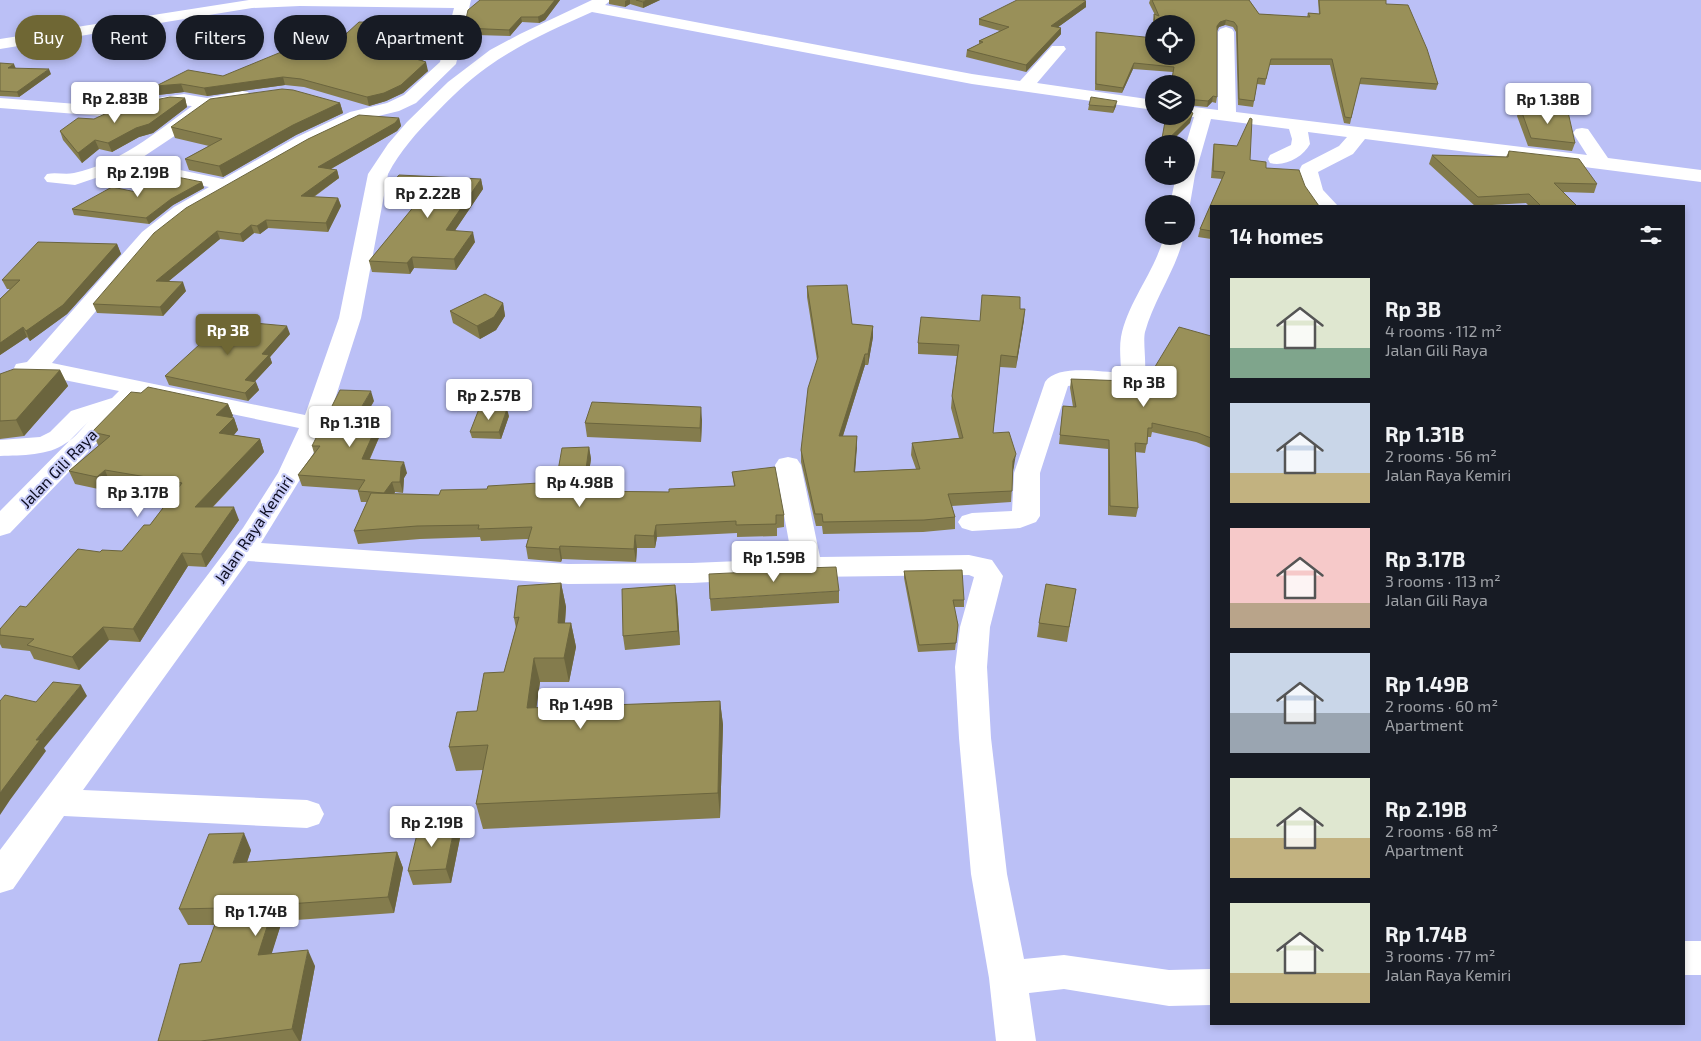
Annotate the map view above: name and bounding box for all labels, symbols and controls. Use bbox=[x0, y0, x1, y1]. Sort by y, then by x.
chip: Buy bbox=[15, 15, 82, 60]
chip: Rent bbox=[92, 15, 166, 60]
chip: Filters bbox=[176, 15, 264, 60]
chip: New bbox=[274, 15, 347, 60]
chip: Apartment bbox=[357, 15, 482, 60]
map controls bbox=[1145, 15, 1195, 245]
button: locate bbox=[1145, 15, 1195, 65]
button: layers bbox=[1145, 75, 1195, 125]
pin: Rp 2.83B bbox=[63, 82, 167, 124]
pin: Rp 1.38B bbox=[1496, 82, 1600, 125]
text: Rp 2.83B bbox=[82, 88, 148, 107]
text: Rp 1.38B bbox=[1516, 89, 1580, 108]
button: + bbox=[1145, 135, 1195, 185]
pin: Rp 2.19B bbox=[86, 156, 190, 198]
text: Rp 2.19B bbox=[107, 162, 169, 181]
pin: Rp 2.22B bbox=[376, 176, 480, 219]
text: Rp 2.22B bbox=[395, 183, 461, 202]
button: − bbox=[1145, 195, 1195, 245]
icon: filters bbox=[1637, 221, 1665, 249]
text: 14 homes bbox=[1230, 223, 1324, 248]
text: Rp 3B bbox=[1385, 296, 1441, 321]
icon: home bbox=[1270, 298, 1330, 358]
pin: Rp 3B bbox=[193, 314, 263, 356]
text: Rp 3B bbox=[207, 320, 249, 339]
text: 4 rooms · 112 m² bbox=[1385, 321, 1502, 340]
text: Jalan Gili Raya bbox=[1385, 340, 1488, 359]
pin: Rp 3B bbox=[1109, 366, 1179, 408]
text: Rp 3B bbox=[1123, 372, 1165, 391]
pin: Rp 2.57B bbox=[437, 378, 541, 421]
text: Rp 2.57B bbox=[457, 385, 521, 404]
pin: Rp 1.31B bbox=[298, 406, 402, 448]
text: Rp 1.31B bbox=[320, 412, 380, 431]
text: Rp 1.31B bbox=[1385, 421, 1464, 446]
icon: home bbox=[1270, 423, 1330, 483]
street label: Jalan Gili Raya bbox=[15, 424, 101, 512]
text: 2 rooms · 56 m² bbox=[1385, 446, 1497, 465]
text: Jalan Raya Kemiri bbox=[1385, 465, 1511, 484]
pin: Rp 4.98B bbox=[528, 466, 632, 508]
street label: Jalan Raya Kemiri bbox=[210, 471, 296, 587]
text: Rp 4.98B bbox=[546, 472, 614, 491]
pin: Rp 3.17B bbox=[86, 476, 190, 518]
text: Rp 3.17B bbox=[107, 482, 169, 501]
pin: Rp 1.59B bbox=[722, 540, 826, 583]
text: Rp 3.17B bbox=[1385, 546, 1465, 571]
text: Rp 1.59B bbox=[743, 547, 805, 566]
icon: home bbox=[1270, 548, 1330, 608]
text: 3 rooms · 113 m² bbox=[1385, 571, 1501, 590]
text: Jalan Gili Raya bbox=[1385, 590, 1488, 609]
text: Rp 1.49B bbox=[1385, 671, 1469, 696]
icon: home bbox=[1270, 673, 1330, 733]
pin: Rp 1.49B bbox=[529, 688, 633, 730]
text: Rp 1.49B bbox=[549, 694, 613, 713]
text: 2 rooms · 60 m² bbox=[1385, 696, 1498, 715]
text: Apartment bbox=[1385, 715, 1464, 734]
text: Rp 2.19B bbox=[1385, 796, 1467, 821]
icon: home bbox=[1270, 798, 1330, 858]
pin: Rp 2.19B bbox=[380, 806, 484, 848]
text: Rp 2.19B bbox=[401, 812, 463, 831]
text: 2 rooms · 68 m² bbox=[1385, 821, 1498, 840]
text: Apartment bbox=[1385, 840, 1464, 859]
pin: Rp 1.74B bbox=[204, 894, 308, 937]
text: Rp 1.74B bbox=[225, 901, 287, 920]
text: Rp 1.74B bbox=[1385, 921, 1467, 946]
icon: home bbox=[1270, 923, 1330, 983]
text: 3 rooms · 77 m² bbox=[1385, 946, 1496, 965]
text: Jalan Raya Kemiri bbox=[1385, 965, 1511, 984]

